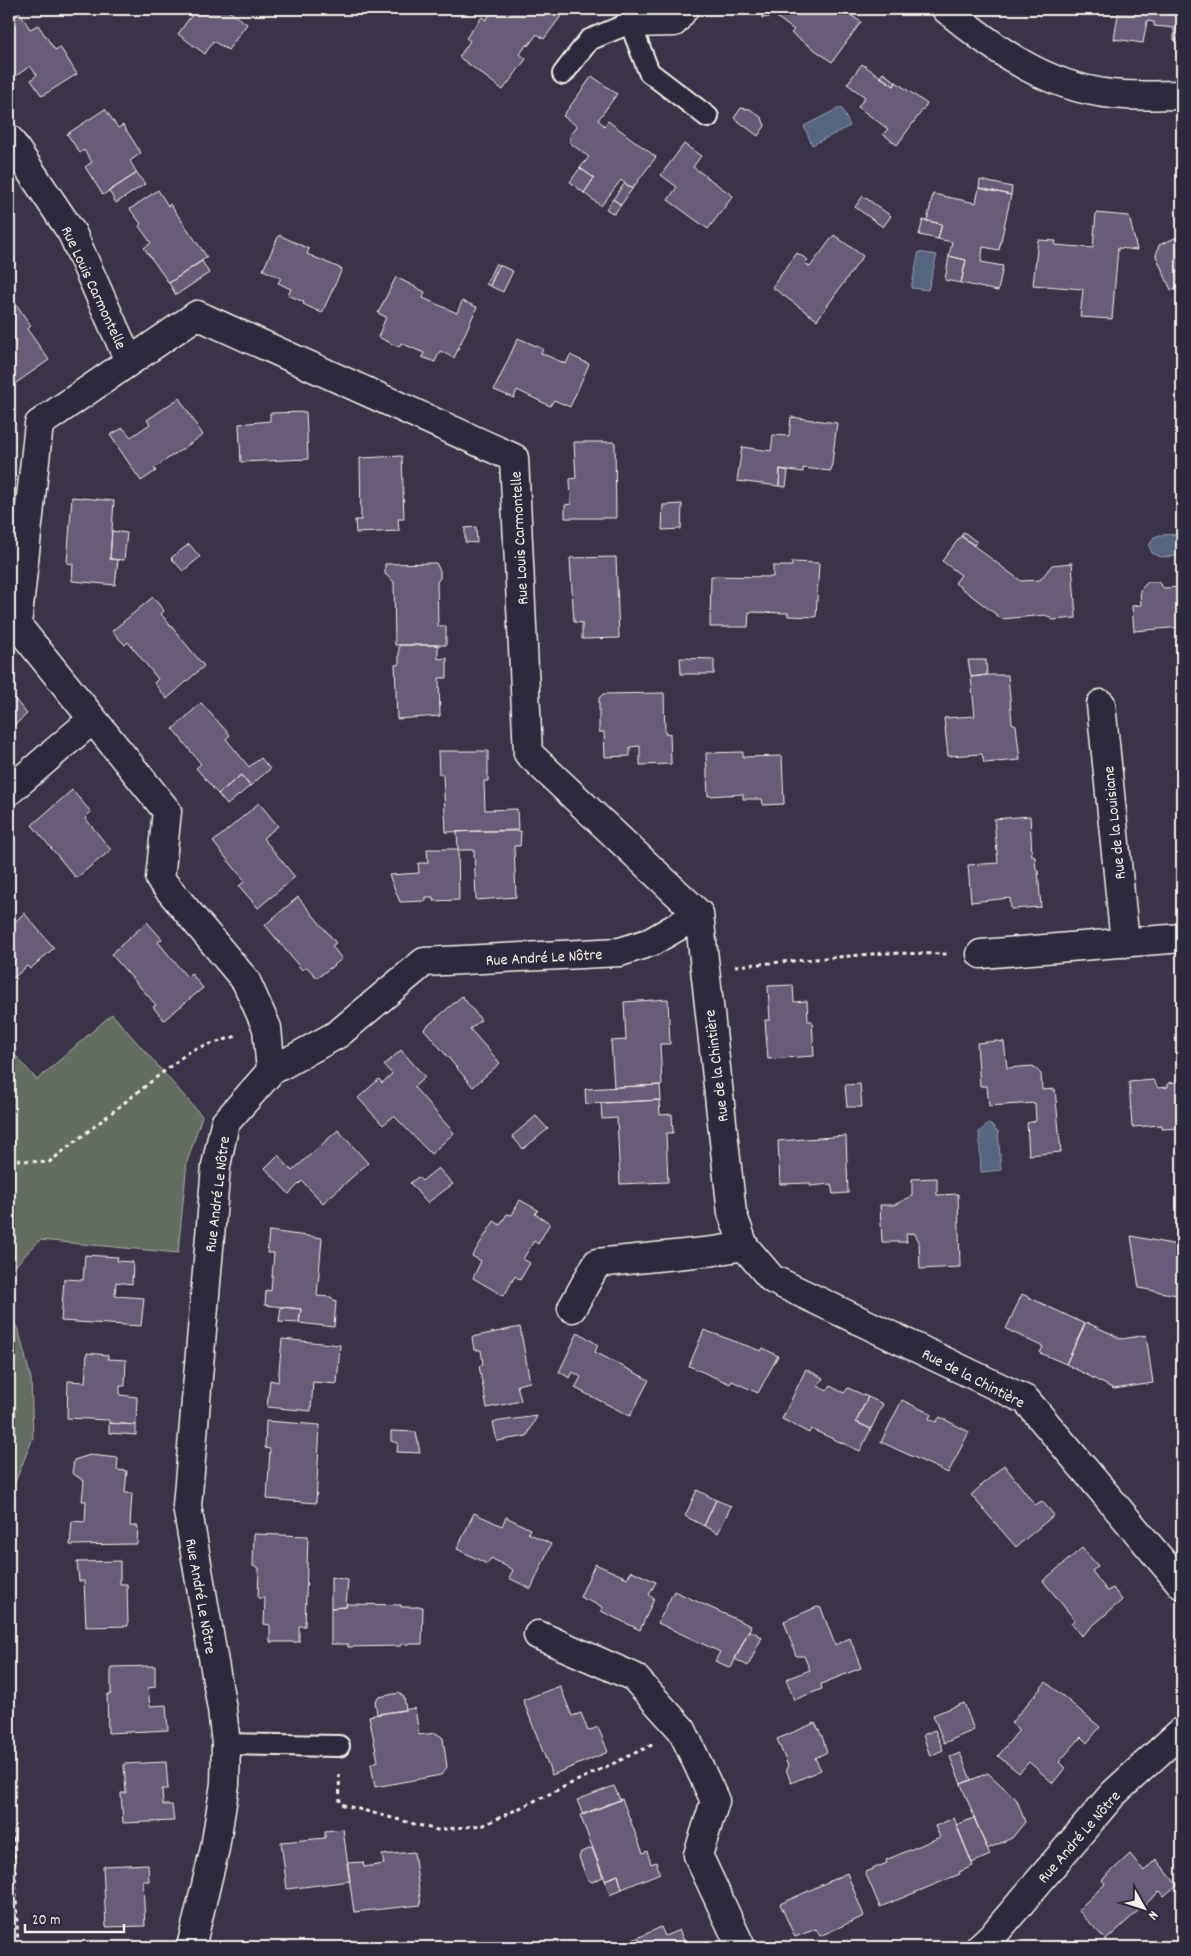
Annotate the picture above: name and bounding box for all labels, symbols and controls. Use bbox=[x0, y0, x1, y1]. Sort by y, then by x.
street label: Rue Louis Carmontelle bbox=[54, 223, 131, 354]
street label: Rue Louis Carmontelle bbox=[506, 470, 535, 605]
street label: Rue de la Louisiane bbox=[1098, 765, 1133, 880]
street label: Rue André Le Nôtre bbox=[485, 944, 603, 973]
street label: Rue de la Chintière bbox=[699, 1008, 736, 1123]
street label: Rue André Le Nôtre bbox=[200, 1135, 237, 1254]
street label: Rue de la Chintière bbox=[917, 1343, 1028, 1415]
street label: Rue André Le Nôtre bbox=[178, 1537, 221, 1656]
street label: Rue André Le Nôtre bbox=[1033, 1786, 1127, 1889]
north arrow bbox=[1118, 1884, 1168, 1934]
scale bar bbox=[25, 1901, 124, 1933]
text: N bbox=[1143, 1906, 1162, 1924]
text: 20 m bbox=[32, 1910, 60, 1932]

